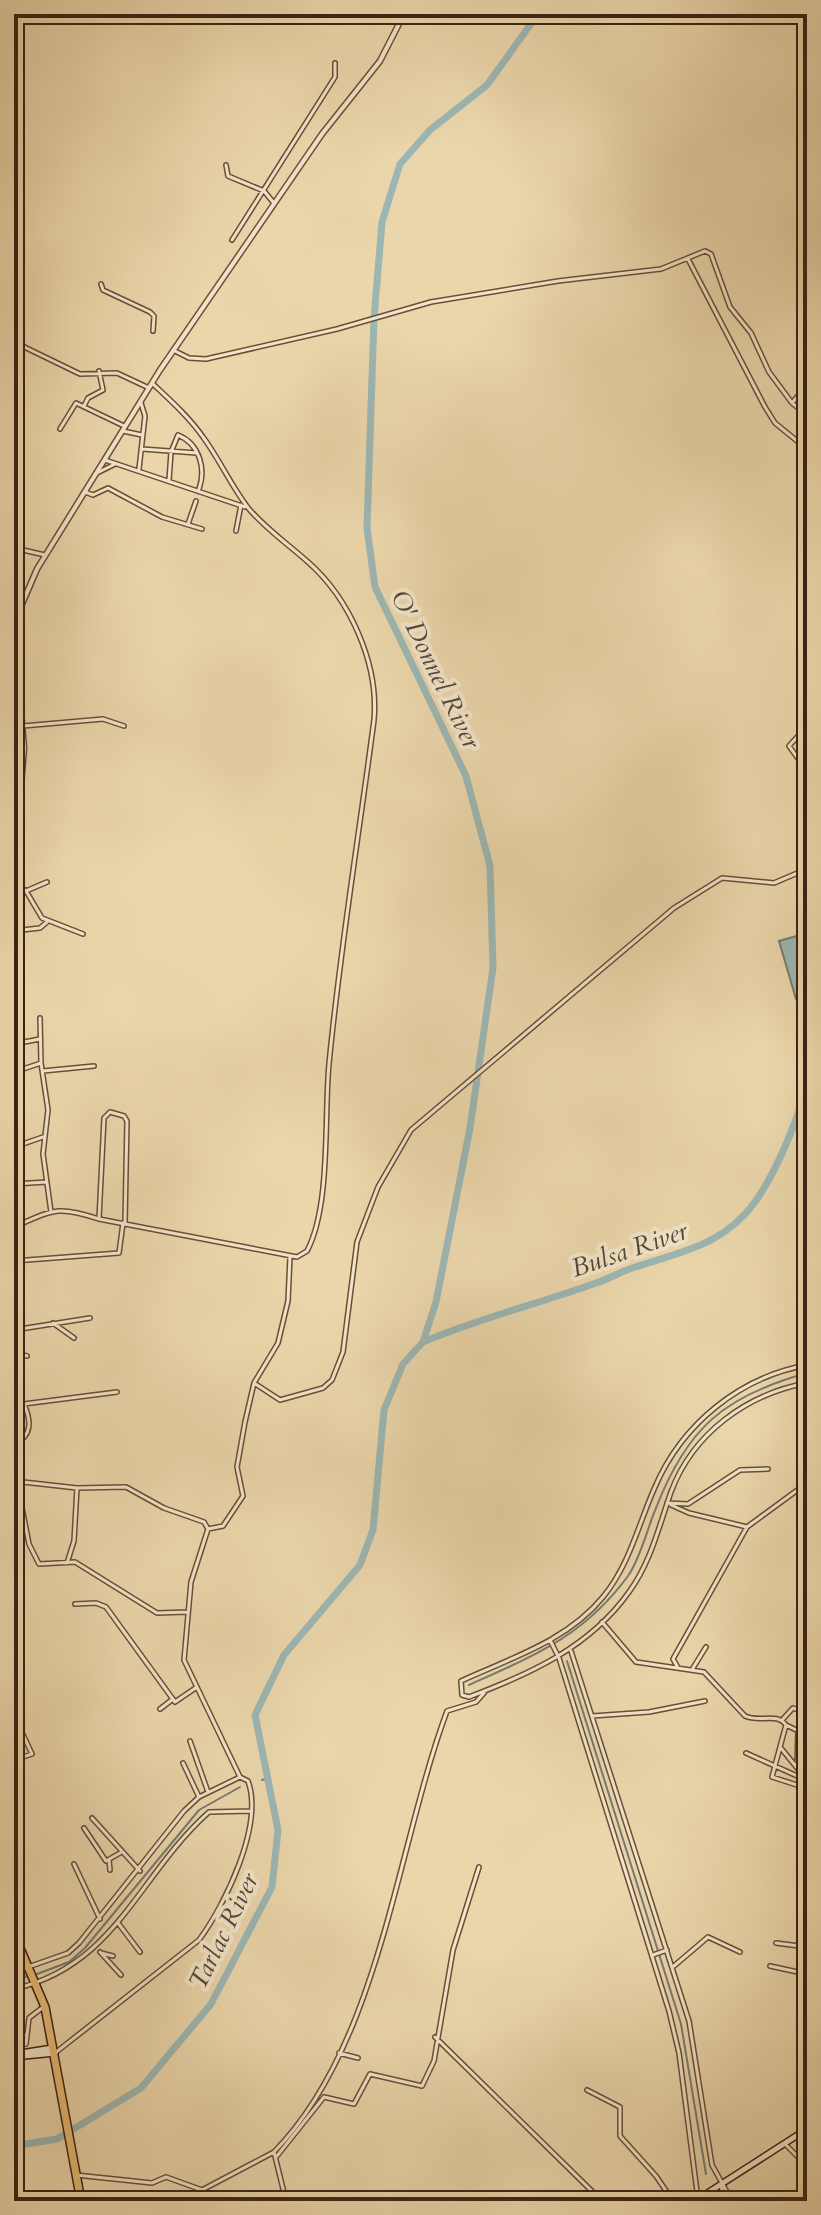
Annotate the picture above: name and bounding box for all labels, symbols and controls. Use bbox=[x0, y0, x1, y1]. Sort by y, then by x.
water label: O' Donnel River bbox=[382, 584, 490, 756]
water label: Bulsa River bbox=[566, 1213, 693, 1286]
water label: Tarlac River bbox=[180, 1866, 267, 1995]

